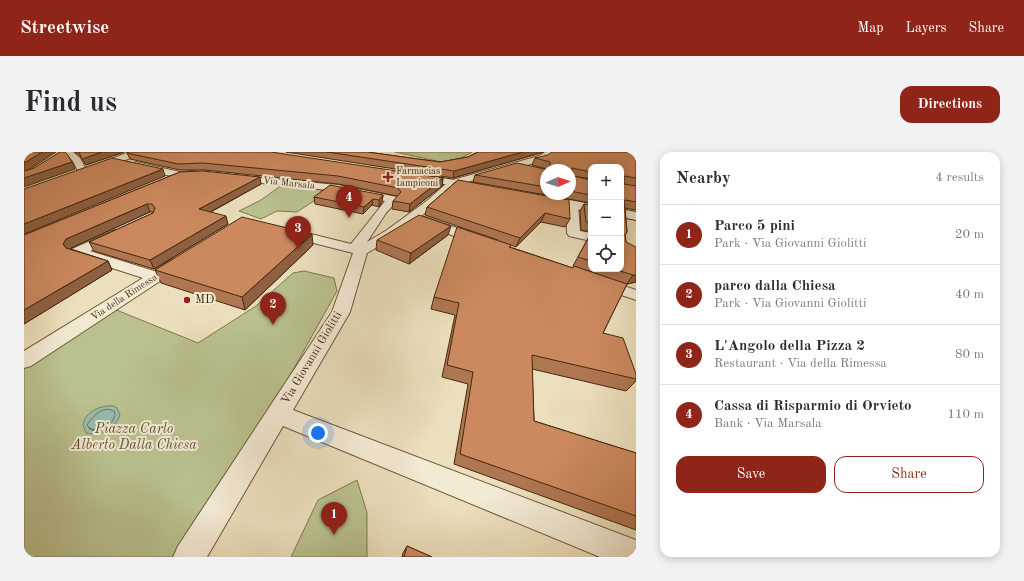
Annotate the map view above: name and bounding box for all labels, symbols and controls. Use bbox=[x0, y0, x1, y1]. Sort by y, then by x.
text: Streetwise bbox=[20, 19, 109, 38]
text: Map bbox=[858, 21, 884, 35]
text: Layers bbox=[906, 21, 947, 35]
text: Share bbox=[969, 21, 1004, 35]
button: Directions bbox=[900, 86, 1000, 123]
text: Find us bbox=[24, 90, 117, 118]
north arrow bbox=[540, 164, 576, 200]
map controls bbox=[588, 164, 624, 272]
button: + bbox=[588, 164, 624, 200]
place label: Farmacias Iampiconi bbox=[396, 166, 440, 188]
text: Nearby bbox=[676, 170, 731, 187]
text: 4 results bbox=[935, 171, 984, 184]
marker: Farmacias Iampiconi bbox=[383, 172, 393, 182]
street label: Via Marsala bbox=[263, 175, 315, 191]
pin: 4 bbox=[336, 185, 362, 218]
button: − bbox=[588, 200, 624, 236]
pin: 3 bbox=[285, 216, 311, 249]
text: Parco 5 pini bbox=[714, 219, 795, 234]
text: 1 bbox=[685, 228, 693, 241]
text: 20 m bbox=[955, 228, 984, 241]
button: locate bbox=[588, 236, 624, 272]
text: Park · Via Giovanni Giolitti bbox=[714, 237, 867, 250]
street label: Via della Rimessa bbox=[89, 272, 159, 322]
text: parco dalla Chiesa bbox=[714, 279, 836, 294]
text: 2 bbox=[685, 288, 693, 301]
text: 40 m bbox=[955, 288, 984, 301]
pin: 2 bbox=[260, 292, 286, 325]
place label: MD bbox=[195, 294, 214, 306]
marker: MD bbox=[182, 295, 192, 305]
text: Park · Via Giovanni Giolitti bbox=[714, 297, 867, 310]
street label: Via Giovanni Giolitti bbox=[280, 309, 344, 407]
text: L'Angolo della Pizza 2 bbox=[714, 339, 865, 354]
text: 3 bbox=[685, 348, 693, 361]
text: 80 m bbox=[955, 348, 984, 361]
text: Restaurant · Via della Rimessa bbox=[714, 357, 887, 370]
text: Cassa di Risparmio di Orvieto bbox=[714, 399, 912, 414]
text: 4 bbox=[685, 408, 693, 421]
text: 110 m bbox=[947, 408, 984, 421]
text: Bank · Via Marsala bbox=[714, 417, 822, 430]
park label: Piazza Carlo Alberto Dalla Chiesa bbox=[70, 422, 197, 452]
your location bbox=[308, 423, 328, 443]
button: Save bbox=[676, 456, 826, 493]
button: Share bbox=[834, 456, 984, 493]
pin: 1 bbox=[321, 502, 347, 535]

